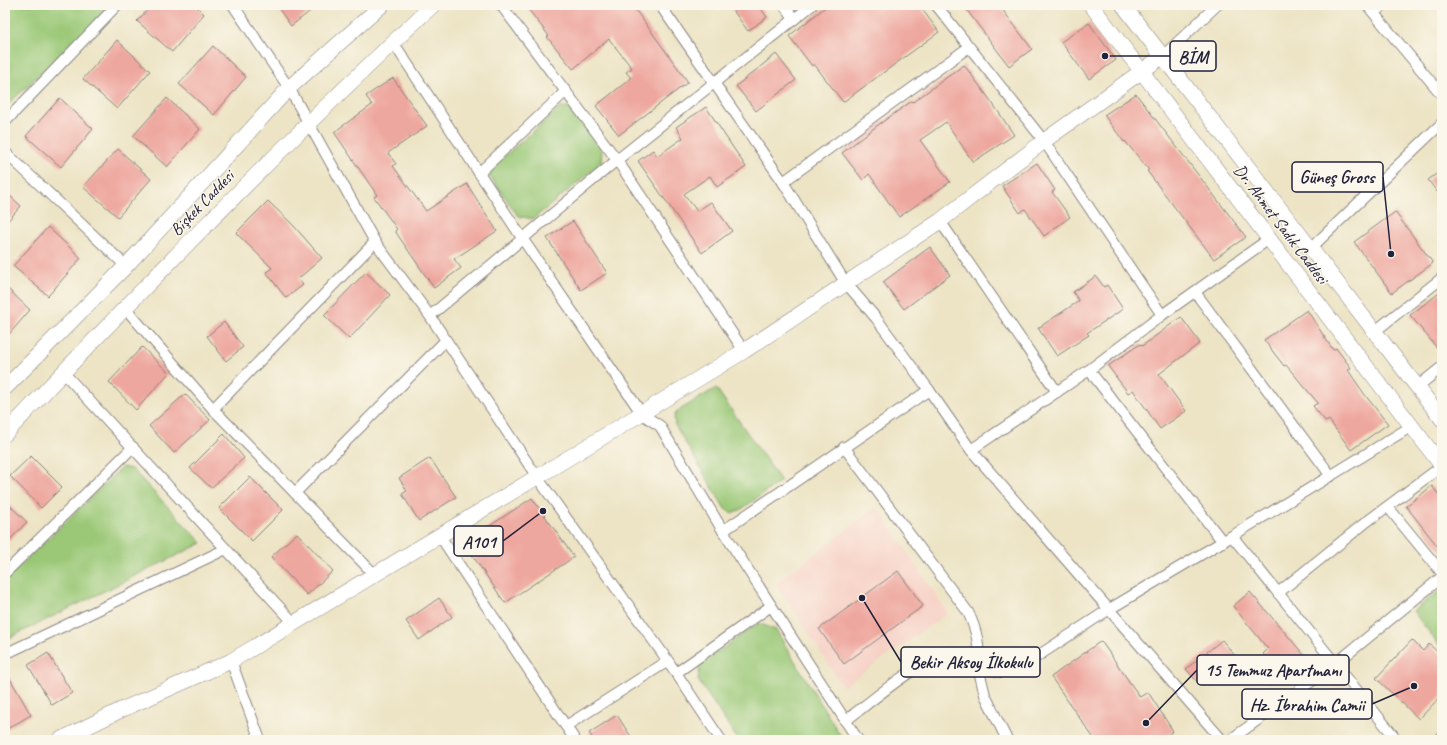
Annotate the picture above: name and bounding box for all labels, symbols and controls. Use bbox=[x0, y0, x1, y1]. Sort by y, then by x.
callout: BİM bbox=[1170, 41, 1216, 71]
text: BİM bbox=[1178, 46, 1211, 68]
street label: Dr. Ahmet Sadık Caddesi bbox=[1229, 160, 1334, 290]
callout: Güneş Gross bbox=[1292, 162, 1383, 192]
street label: Bişkek Caddesi bbox=[166, 165, 240, 240]
text: Güneş Gross bbox=[1300, 166, 1376, 188]
callout: A101 bbox=[454, 526, 503, 556]
text: A101 bbox=[462, 531, 498, 553]
callout: Bekir Aksoy İlkokulu bbox=[901, 647, 1040, 677]
text: Bekir Aksoy İlkokulu bbox=[910, 651, 1034, 673]
callout: 15 Temmuz Apartmanı bbox=[1197, 655, 1349, 685]
text: 15 Temmuz Apartmanı bbox=[1205, 659, 1343, 681]
callout: Hz. İbrahim Camii bbox=[1242, 689, 1372, 719]
text: Hz. İbrahim Camii bbox=[1250, 694, 1367, 716]

